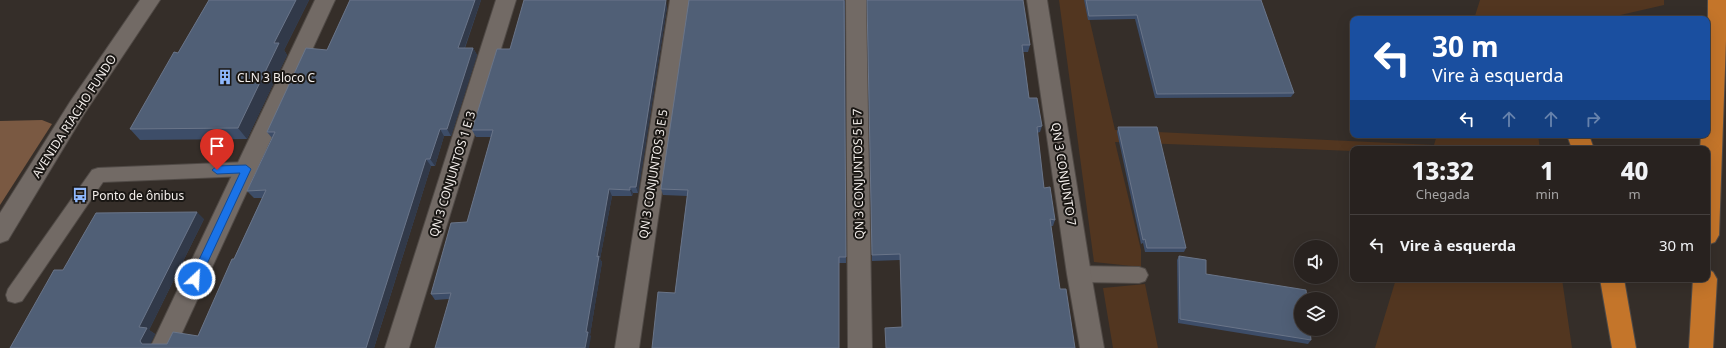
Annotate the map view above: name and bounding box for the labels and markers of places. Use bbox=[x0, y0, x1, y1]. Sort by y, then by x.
building icon: CLN 3 Bloco C bbox=[216, 68, 234, 86]
place label: CLN 3 Bloco C bbox=[237, 69, 315, 86]
pin bbox=[200, 129, 234, 170]
bus stop icon: Ponto de ônibus bbox=[71, 186, 89, 204]
place label: Ponto de ônibus bbox=[92, 187, 184, 204]

